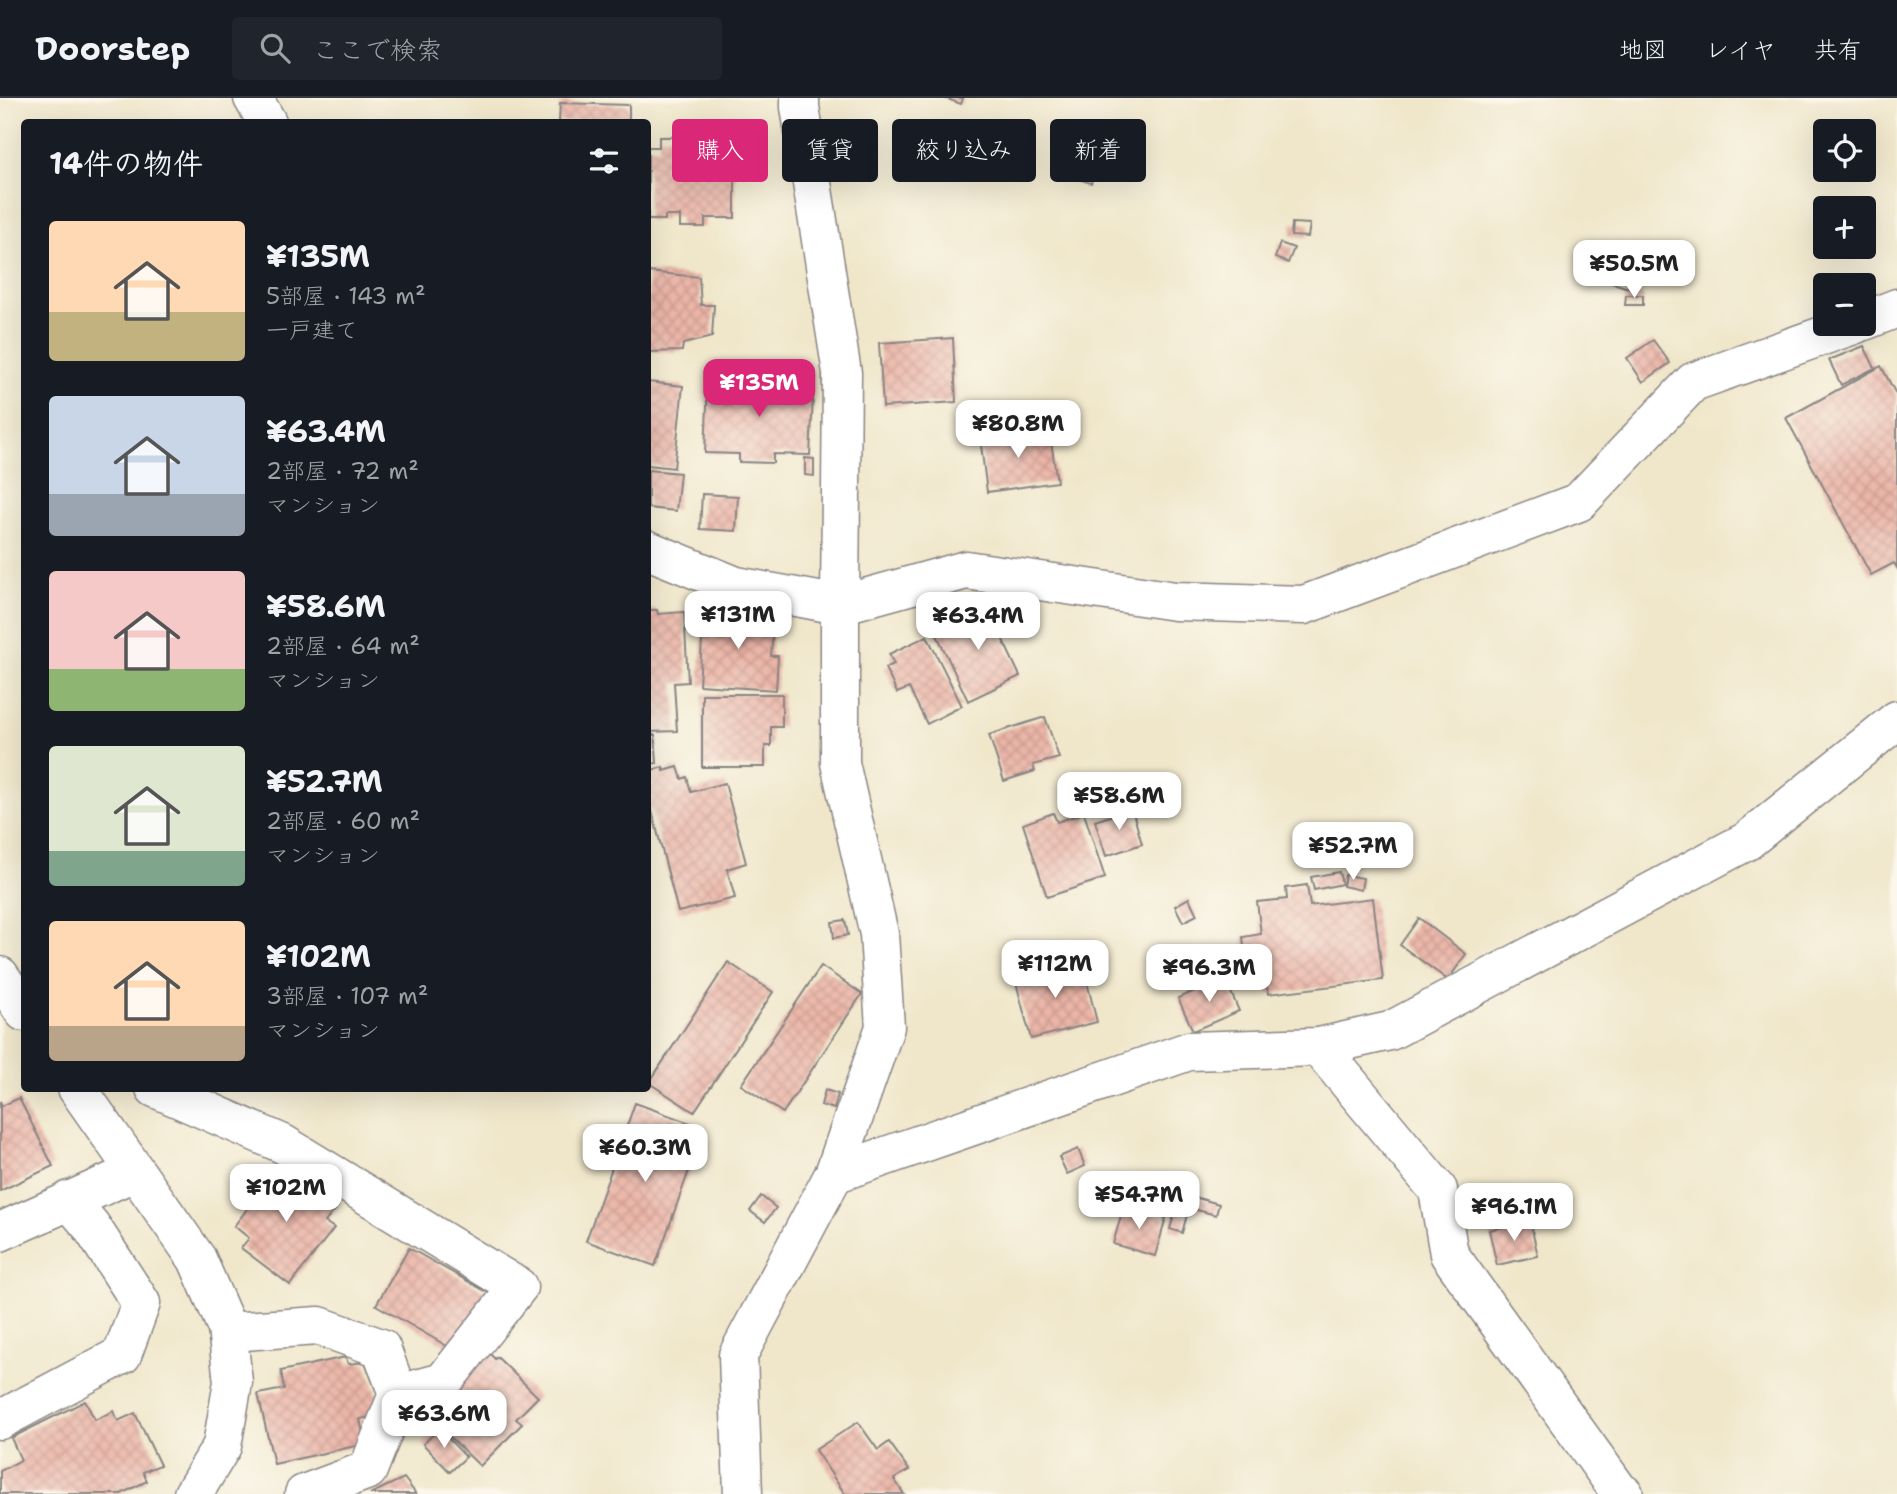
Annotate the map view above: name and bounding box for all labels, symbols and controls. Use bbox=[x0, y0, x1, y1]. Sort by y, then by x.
search box bbox=[232, 17, 722, 80]
text: Doorstep bbox=[35, 26, 190, 71]
icon: search bbox=[256, 29, 294, 67]
text: ここで検索 bbox=[312, 32, 442, 67]
text: 地図 bbox=[1619, 34, 1667, 66]
text: レイヤ bbox=[1705, 34, 1776, 66]
text: 共有 bbox=[1814, 34, 1862, 66]
chip: 購入 bbox=[672, 119, 768, 182]
chip: 賃貸 bbox=[782, 119, 878, 182]
chip: 絞り込み bbox=[892, 119, 1036, 182]
chip: 新着 bbox=[1050, 119, 1146, 182]
map controls bbox=[1813, 119, 1876, 336]
button: locate bbox=[1813, 119, 1876, 182]
icon: filters bbox=[585, 142, 623, 180]
text: 14件の物件 bbox=[49, 143, 203, 184]
button: + bbox=[1813, 196, 1876, 259]
text: ¥135M bbox=[266, 236, 370, 277]
pin: ¥50.5M bbox=[1577, 240, 1691, 300]
text: ¥50.5M bbox=[1589, 248, 1679, 278]
icon: home bbox=[105, 249, 189, 333]
button: − bbox=[1813, 273, 1876, 336]
text: 5部屋 · 143 m² bbox=[266, 281, 426, 311]
text: 一戸建て bbox=[266, 315, 358, 345]
pin: ¥135M bbox=[710, 360, 808, 419]
text: ¥135M bbox=[719, 367, 799, 397]
pin: ¥80.8M bbox=[961, 400, 1075, 460]
text: ¥80.8M bbox=[972, 408, 1064, 438]
text: ¥63.4M bbox=[266, 411, 386, 452]
icon: home bbox=[105, 424, 189, 508]
text: 2部屋 · 72 m² bbox=[266, 456, 419, 486]
text: マンション bbox=[266, 490, 380, 520]
text: ¥58.6M bbox=[266, 586, 385, 627]
pin: ¥131M bbox=[689, 592, 787, 651]
pin: ¥63.4M bbox=[921, 592, 1035, 652]
icon: home bbox=[105, 599, 189, 683]
text: ¥131M bbox=[701, 599, 775, 629]
text: ¥63.4M bbox=[932, 600, 1024, 630]
text: 2部屋 · 64 m² bbox=[266, 631, 420, 661]
text: マンション bbox=[266, 665, 380, 695]
text: ¥52.7M bbox=[266, 761, 383, 802]
pin: ¥58.6M bbox=[1062, 772, 1176, 832]
icon: home bbox=[105, 774, 189, 858]
text: ¥58.6M bbox=[1073, 780, 1165, 810]
text: 2部屋 · 60 m² bbox=[266, 806, 420, 836]
pin: ¥52.7M bbox=[1296, 822, 1410, 882]
text: ¥52.7M bbox=[1308, 830, 1398, 860]
text: マンション bbox=[266, 840, 380, 870]
text: ¥102M bbox=[266, 936, 371, 977]
pin: ¥112M bbox=[1006, 940, 1104, 1000]
pin: ¥96.3M bbox=[1152, 944, 1266, 1004]
text: ¥112M bbox=[1018, 948, 1092, 978]
icon: home bbox=[105, 949, 189, 1033]
text: ¥96.3M bbox=[1162, 952, 1256, 982]
text: 3部屋 · 107 m² bbox=[266, 981, 428, 1011]
text: マンション bbox=[266, 1015, 380, 1045]
pin: ¥60.3M bbox=[588, 1124, 702, 1184]
text: ¥60.3M bbox=[599, 1132, 691, 1162]
pin: ¥102M bbox=[237, 1164, 335, 1224]
text: ¥102M bbox=[246, 1172, 326, 1202]
pin: ¥54.7M bbox=[1082, 1172, 1196, 1231]
text: ¥54.7M bbox=[1095, 1179, 1183, 1209]
pin: ¥96.1M bbox=[1457, 1184, 1571, 1243]
text: ¥96.1M bbox=[1471, 1191, 1557, 1221]
pin: ¥63.6M bbox=[387, 1390, 501, 1450]
text: ¥63.6M bbox=[398, 1398, 490, 1428]

